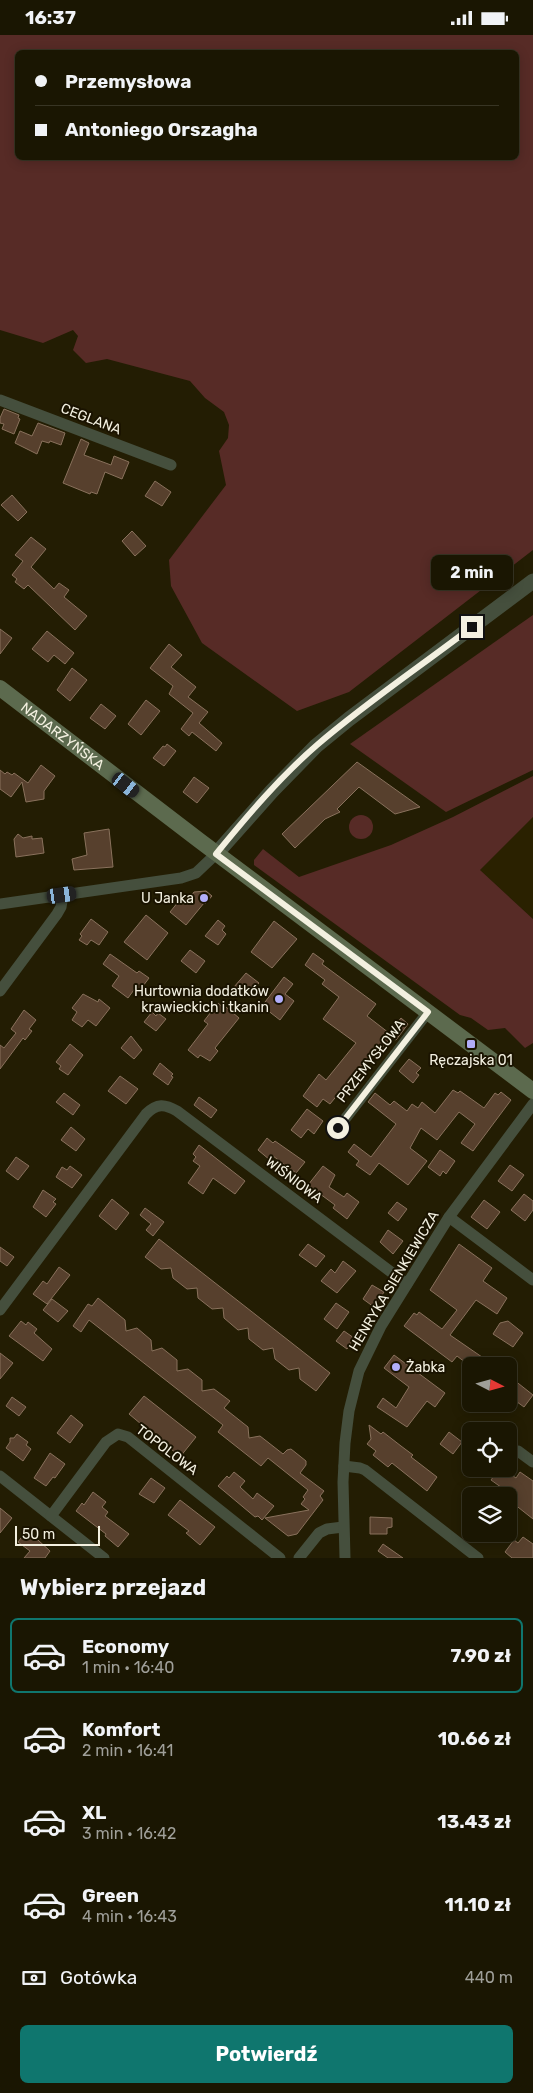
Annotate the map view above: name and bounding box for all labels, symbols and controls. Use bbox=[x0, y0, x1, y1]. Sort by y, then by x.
text: 16:37 bbox=[25, 6, 76, 29]
text: Przemysłowa bbox=[65, 70, 191, 93]
text: Antoniego Orszagha bbox=[65, 118, 258, 141]
street label: CEGLANA bbox=[58, 400, 124, 439]
callout: 2 min bbox=[431, 555, 513, 589]
text: 2 min bbox=[450, 563, 494, 582]
route end bbox=[461, 616, 483, 638]
street label: NADARZYŃSKA bbox=[18, 699, 108, 774]
car bbox=[109, 770, 142, 800]
car bbox=[46, 885, 77, 905]
place label: U Janka bbox=[141, 890, 194, 907]
marker: U Janka bbox=[198, 892, 210, 904]
place label: Hurtownia dodatków krawieckich i tkanin bbox=[134, 983, 269, 1016]
marker: Hurtownia dodatków krawieckich i tkanin bbox=[273, 993, 285, 1005]
street label: PRZEMYSŁOWA bbox=[333, 1015, 409, 1106]
marker: Ręczajska 01 bbox=[465, 1038, 477, 1050]
place label: Ręczajska 01 bbox=[429, 1052, 513, 1069]
route start bbox=[327, 1117, 349, 1139]
street label: WIŚNIOWA bbox=[262, 1152, 327, 1207]
street label: HENRYKA SIENKIEWICZA bbox=[345, 1207, 443, 1354]
north arrow bbox=[462, 1357, 518, 1413]
map controls bbox=[462, 1357, 517, 1542]
place label: Żabka bbox=[406, 1359, 445, 1376]
marker: Żabka bbox=[390, 1361, 402, 1373]
street label: TOPOLOWA bbox=[133, 1421, 202, 1479]
button: locate bbox=[462, 1422, 517, 1477]
button: layers bbox=[462, 1487, 517, 1542]
scale bar bbox=[15, 1523, 100, 1546]
text: 50 m bbox=[22, 1526, 55, 1543]
text: Wybierz przejazd bbox=[20, 1574, 206, 1601]
icon: car bbox=[22, 1633, 67, 1678]
text: Economy bbox=[82, 1635, 169, 1658]
text: 7.90 zł bbox=[450, 1644, 511, 1667]
text: 1 min · 16:40 bbox=[82, 1658, 174, 1677]
icon: car bbox=[22, 1716, 67, 1761]
text: Komfort bbox=[82, 1718, 160, 1741]
text: 10.66 zł bbox=[438, 1727, 511, 1750]
text: 2 min · 16:41 bbox=[82, 1741, 173, 1760]
icon: car bbox=[22, 1799, 67, 1844]
text: XL bbox=[82, 1801, 106, 1824]
text: 13.43 zł bbox=[437, 1810, 511, 1833]
text: 3 min · 16:42 bbox=[82, 1824, 176, 1843]
icon: car bbox=[22, 1882, 67, 1927]
text: Green bbox=[82, 1884, 139, 1907]
text: 11.10 zł bbox=[445, 1893, 511, 1916]
text: 4 min · 16:43 bbox=[82, 1907, 177, 1926]
icon: cash bbox=[20, 1964, 48, 1992]
text: Gotówka bbox=[60, 1966, 137, 1989]
text: 440 m bbox=[465, 1968, 513, 1987]
button: Potwierdź bbox=[20, 2025, 513, 2083]

